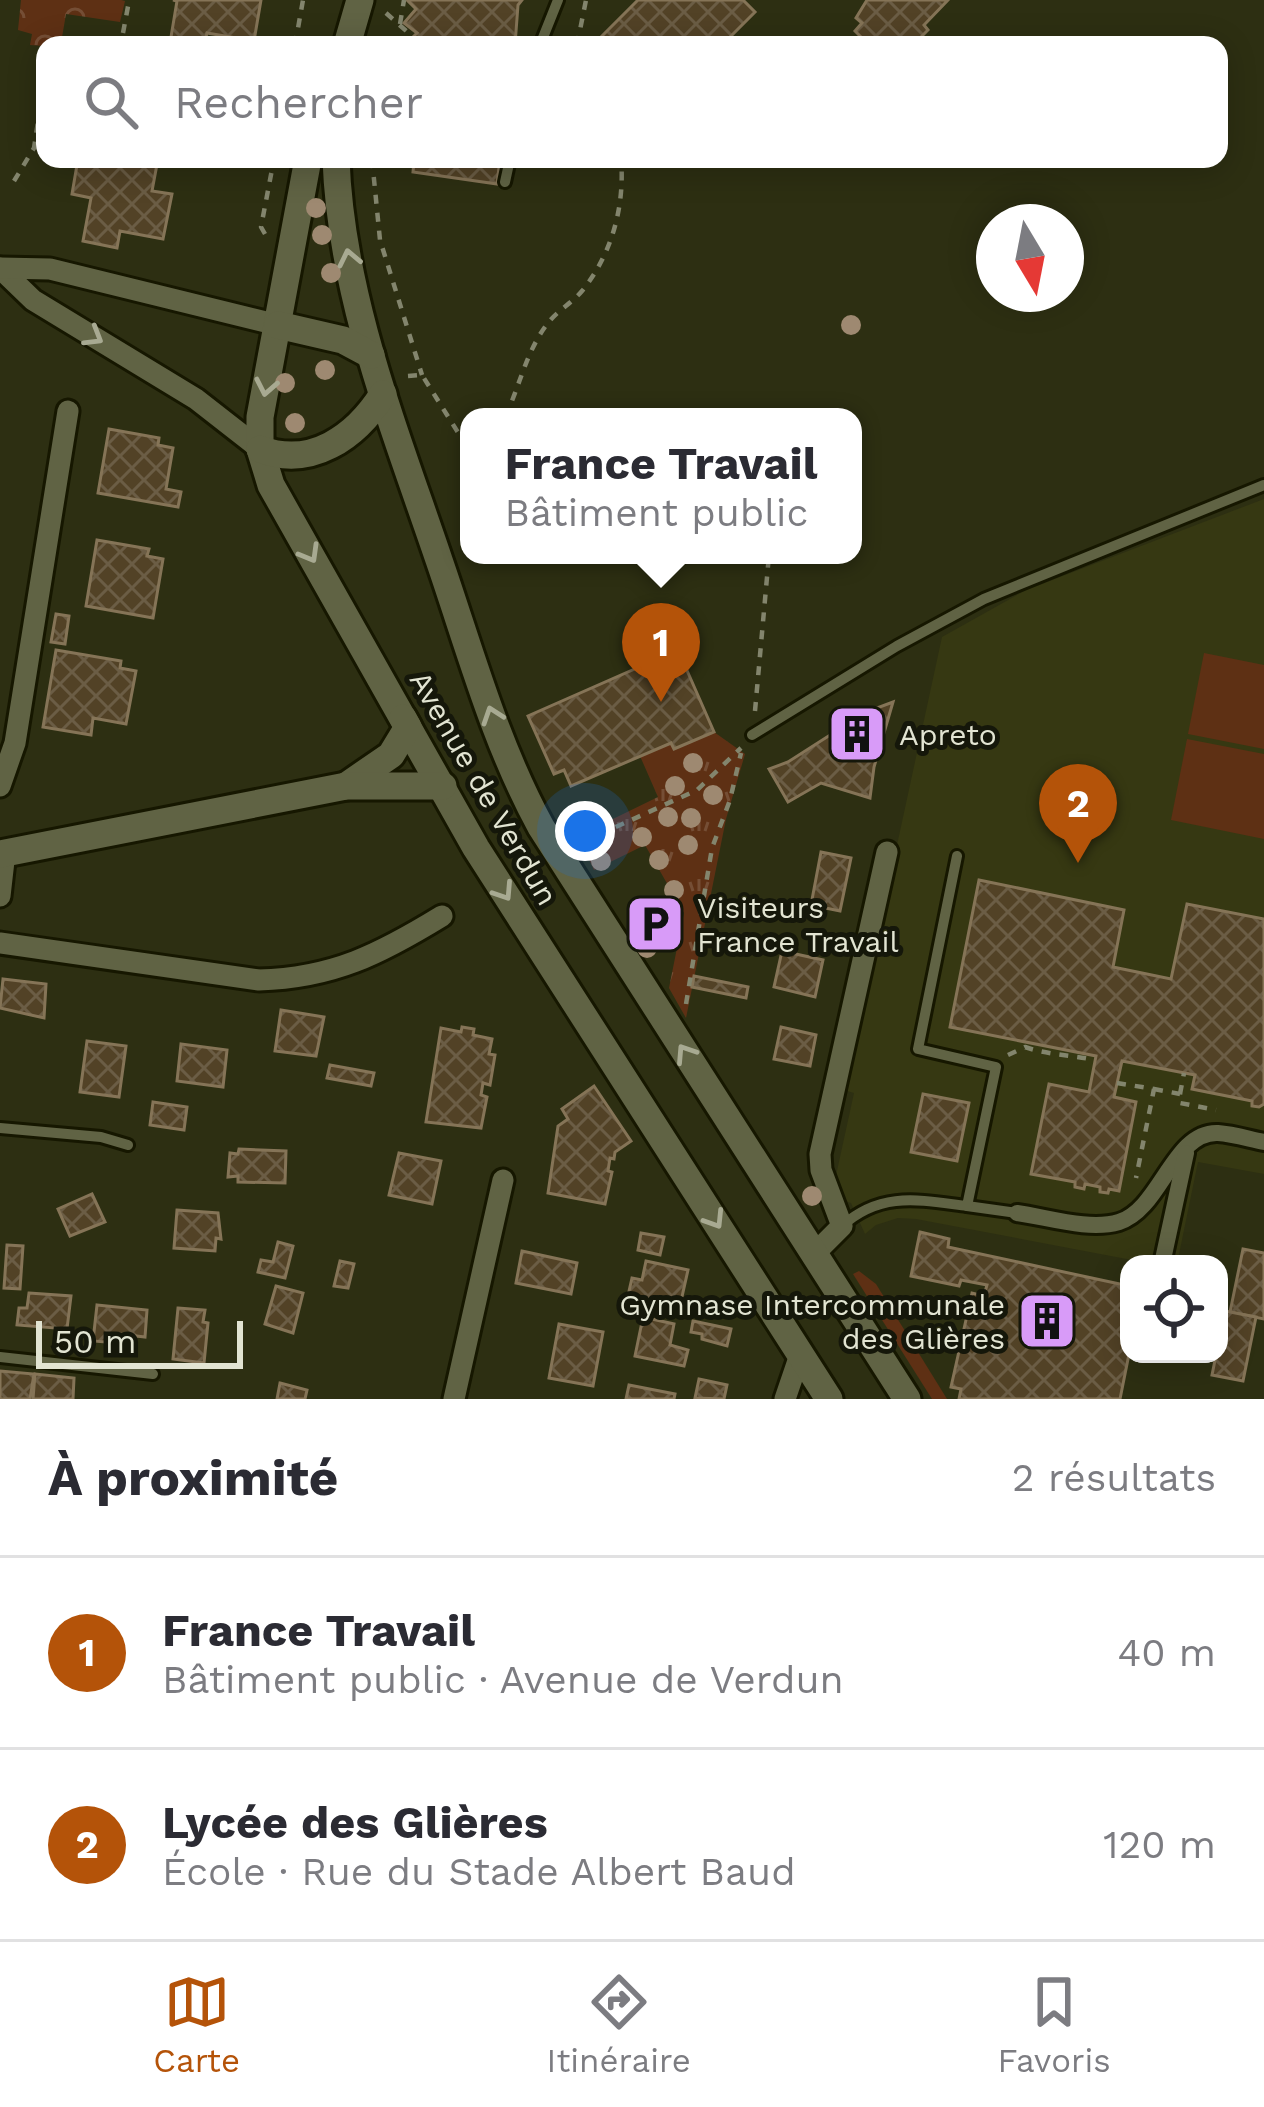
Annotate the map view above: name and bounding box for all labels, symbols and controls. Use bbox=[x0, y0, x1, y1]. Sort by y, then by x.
search box bbox=[36, 36, 1228, 168]
icon: search bbox=[78, 69, 144, 135]
text: Rechercher bbox=[174, 76, 423, 129]
north arrow bbox=[976, 204, 1084, 312]
one-way arrow bbox=[337, 248, 362, 268]
one-way arrow bbox=[81, 323, 103, 345]
one-way arrow bbox=[254, 376, 279, 396]
popup bbox=[460, 408, 862, 564]
text: France Travail bbox=[505, 437, 817, 490]
text: Bâtiment public bbox=[505, 490, 808, 535]
one-way arrow bbox=[295, 541, 318, 563]
pin: 1 bbox=[622, 603, 700, 702]
street label: Avenue de Verdun bbox=[403, 665, 565, 911]
building icon: Apreto bbox=[826, 703, 888, 765]
one-way arrow bbox=[482, 706, 506, 727]
place label: Apreto bbox=[899, 717, 997, 752]
pin: 2 bbox=[1039, 764, 1117, 863]
your location bbox=[555, 801, 615, 861]
one-way arrow bbox=[490, 878, 512, 900]
place label: Visiteurs France Travail bbox=[697, 890, 899, 959]
parking icon: Visiteurs France Travail bbox=[624, 893, 686, 955]
one-way arrow bbox=[678, 1044, 700, 1066]
one-way arrow bbox=[700, 1207, 722, 1229]
map controls bbox=[1120, 1255, 1228, 1363]
button: locate bbox=[1120, 1255, 1228, 1363]
place label: Gymnase Intercommunale des Glières bbox=[619, 1287, 1005, 1356]
building icon: Gymnase Intercommunale des Glières bbox=[1016, 1290, 1078, 1352]
scale bar bbox=[36, 1315, 243, 1368]
text: 50 m bbox=[54, 1322, 136, 1361]
text: À proximité bbox=[48, 1448, 338, 1507]
text: 2 résultats bbox=[1012, 1455, 1216, 1500]
text: France Travail bbox=[162, 1604, 475, 1657]
text: 1 bbox=[79, 1630, 95, 1675]
text: 40 m bbox=[1117, 1630, 1216, 1675]
text: Bâtiment public · Avenue de Verdun bbox=[162, 1657, 844, 1702]
text: Lycée des Glières bbox=[162, 1796, 548, 1849]
text: 2 bbox=[75, 1822, 99, 1867]
text: 120 m bbox=[1103, 1822, 1216, 1867]
text: École · Rue du Stade Albert Baud bbox=[162, 1849, 796, 1894]
tab: Carte bbox=[153, 1969, 240, 2080]
tab: Itinéraire bbox=[547, 1969, 691, 2080]
tab: Favoris bbox=[998, 1969, 1111, 2080]

